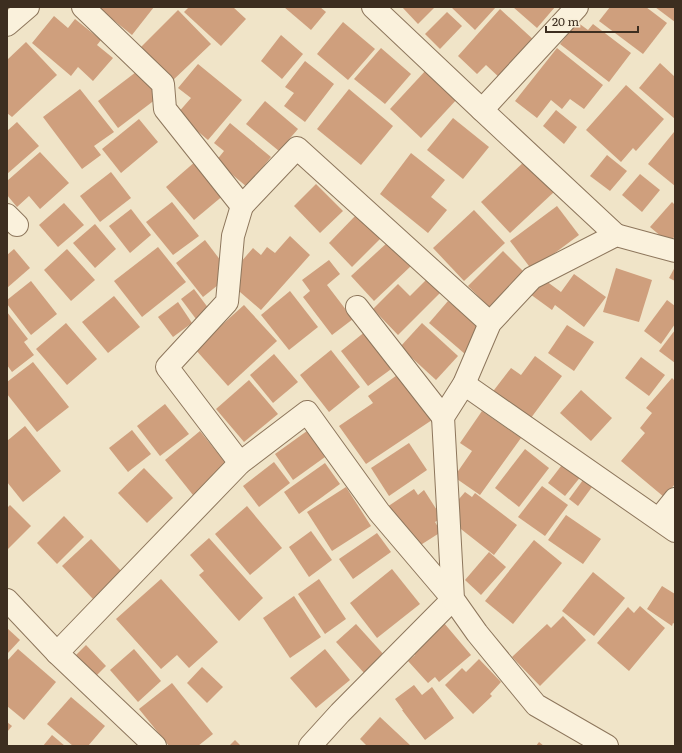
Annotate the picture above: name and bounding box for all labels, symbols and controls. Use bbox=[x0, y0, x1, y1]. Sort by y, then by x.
scale bar bbox=[546, 8, 638, 34]
text: 20 m bbox=[552, 12, 579, 30]

